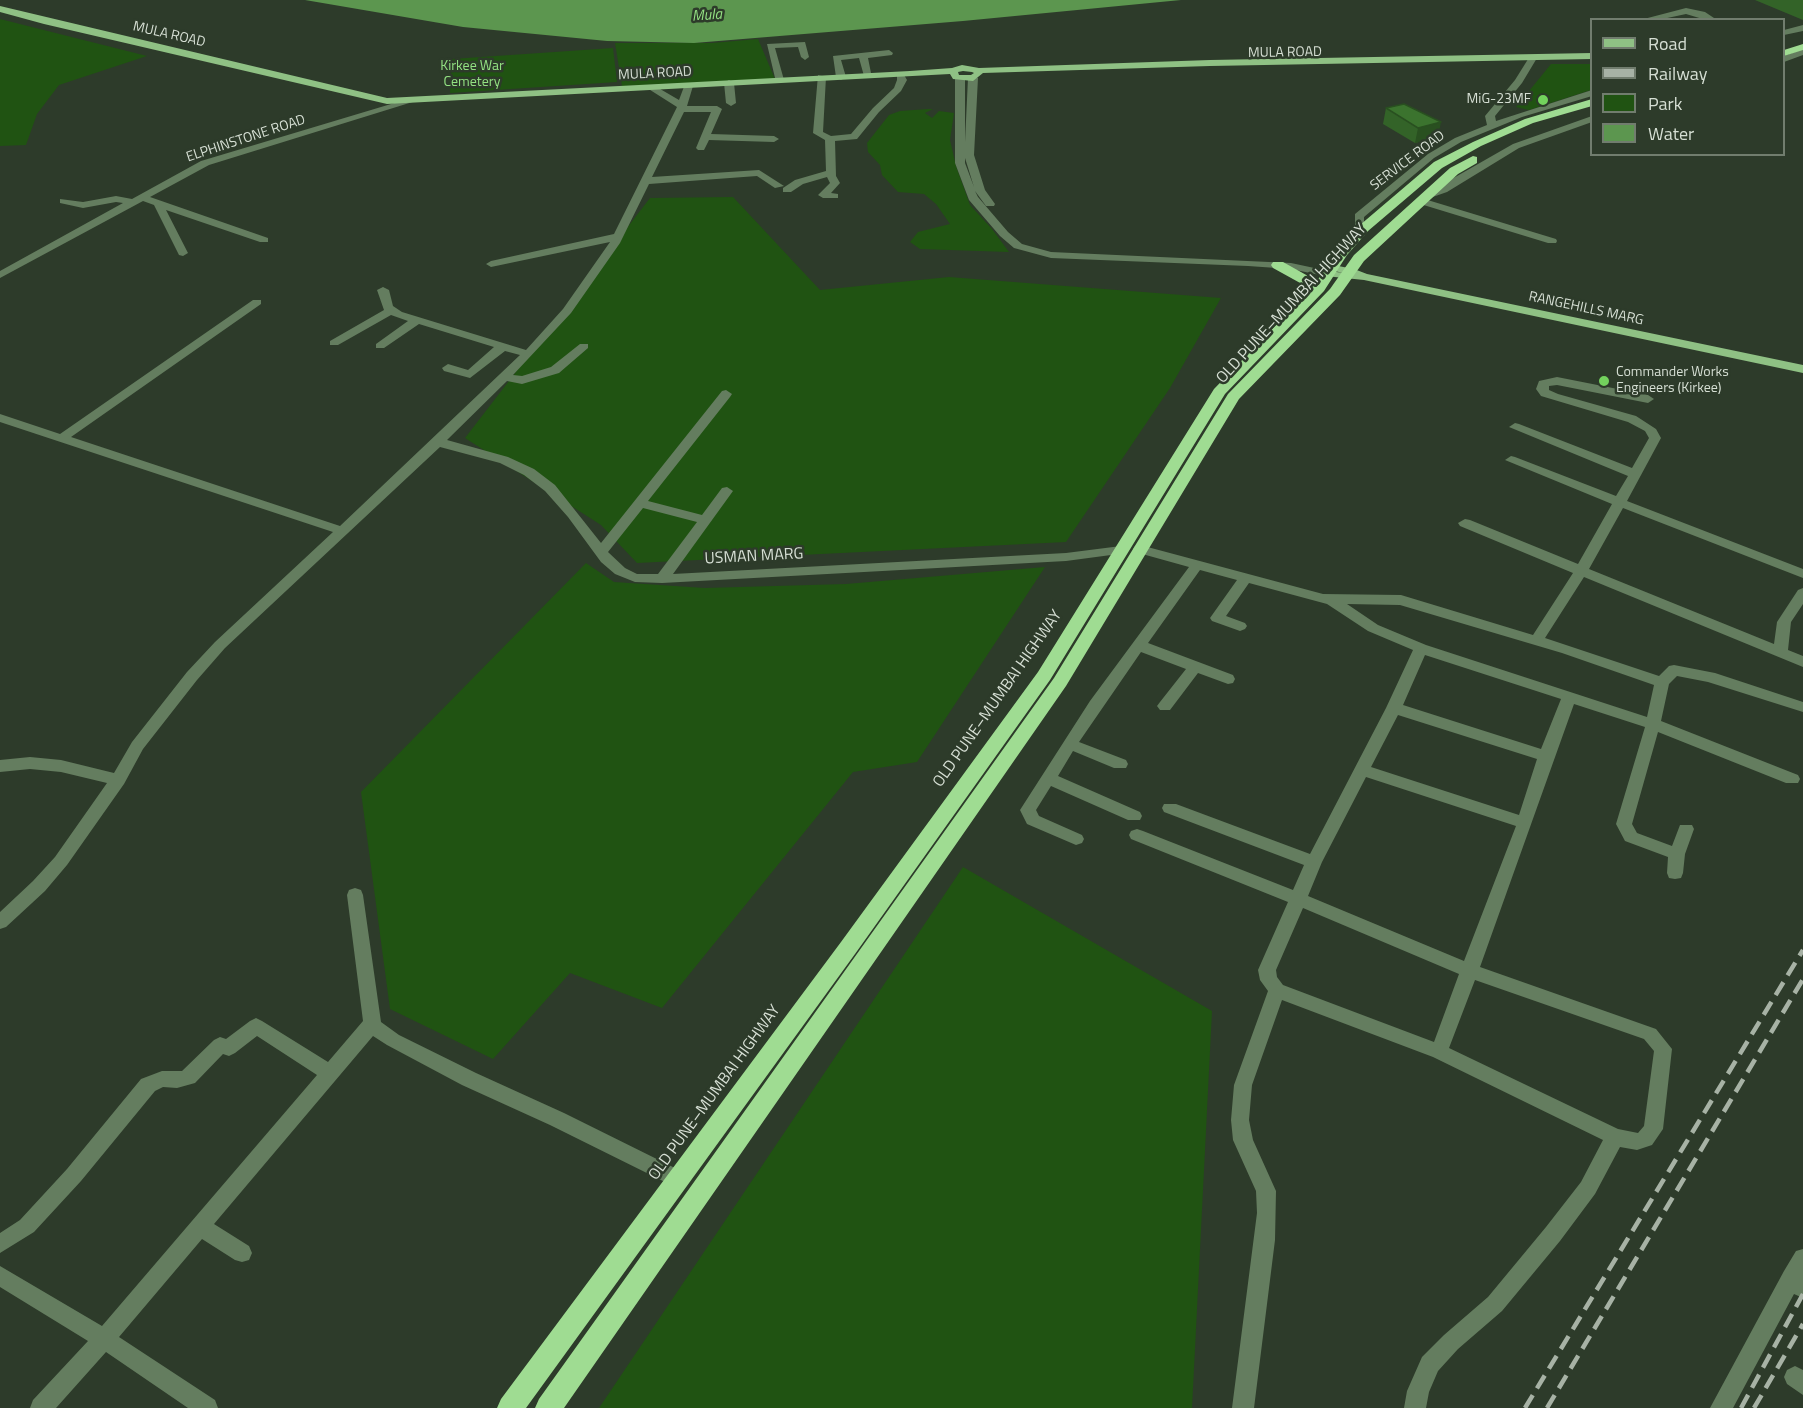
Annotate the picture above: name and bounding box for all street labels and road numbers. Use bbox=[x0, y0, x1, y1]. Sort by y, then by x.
street label: MULA ROAD bbox=[131, 18, 207, 52]
street label: MULA ROAD bbox=[1248, 44, 1322, 62]
street label: MULA ROAD bbox=[618, 64, 692, 84]
street label: ELPHINSTONE ROAD bbox=[184, 112, 308, 166]
street label: SERVICE ROAD bbox=[1367, 128, 1449, 194]
street label: OLD PUNE–MUMBAI HIGHWAY bbox=[1213, 220, 1371, 388]
street label: RANGEHILLS MARG bbox=[1527, 289, 1645, 329]
street label: USMAN MARG bbox=[704, 545, 804, 569]
street label: OLD PUNE–MUMBAI HIGHWAY bbox=[929, 607, 1067, 791]
street label: OLD PUNE–MUMBAI HIGHWAY bbox=[645, 1002, 785, 1184]

